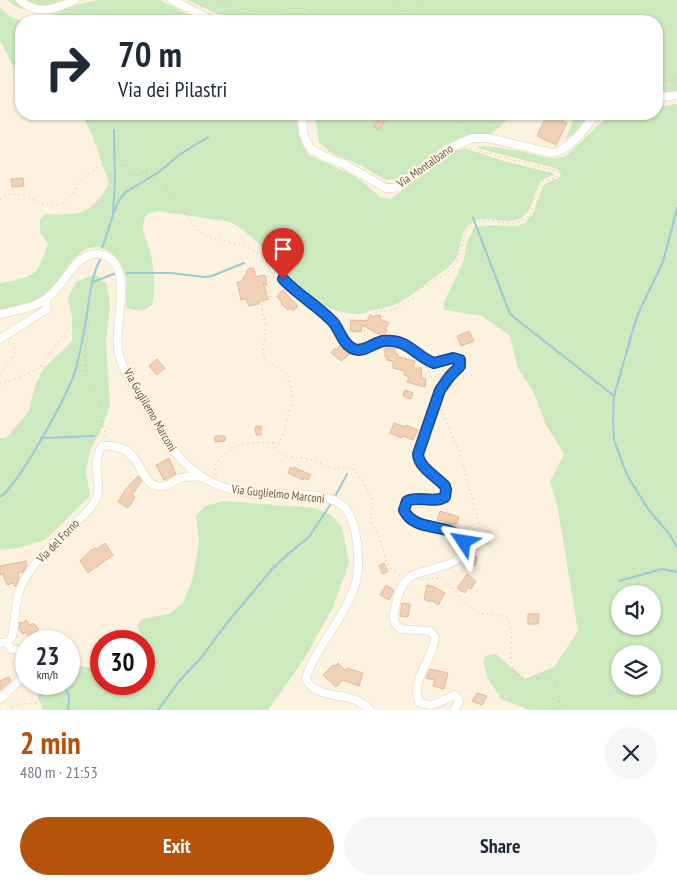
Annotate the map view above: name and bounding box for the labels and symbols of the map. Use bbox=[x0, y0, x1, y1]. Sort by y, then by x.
street label: Via Montalbano bbox=[393, 141, 456, 191]
pin bbox=[262, 228, 304, 279]
street label: Via Guglilemo Marconi bbox=[120, 365, 180, 454]
street label: Via Guglielmo Marconi bbox=[230, 481, 325, 506]
position arrow bbox=[437, 515, 489, 567]
street label: Via del Forno bbox=[32, 516, 82, 566]
speed limit sign: 30 bbox=[90, 630, 155, 695]

